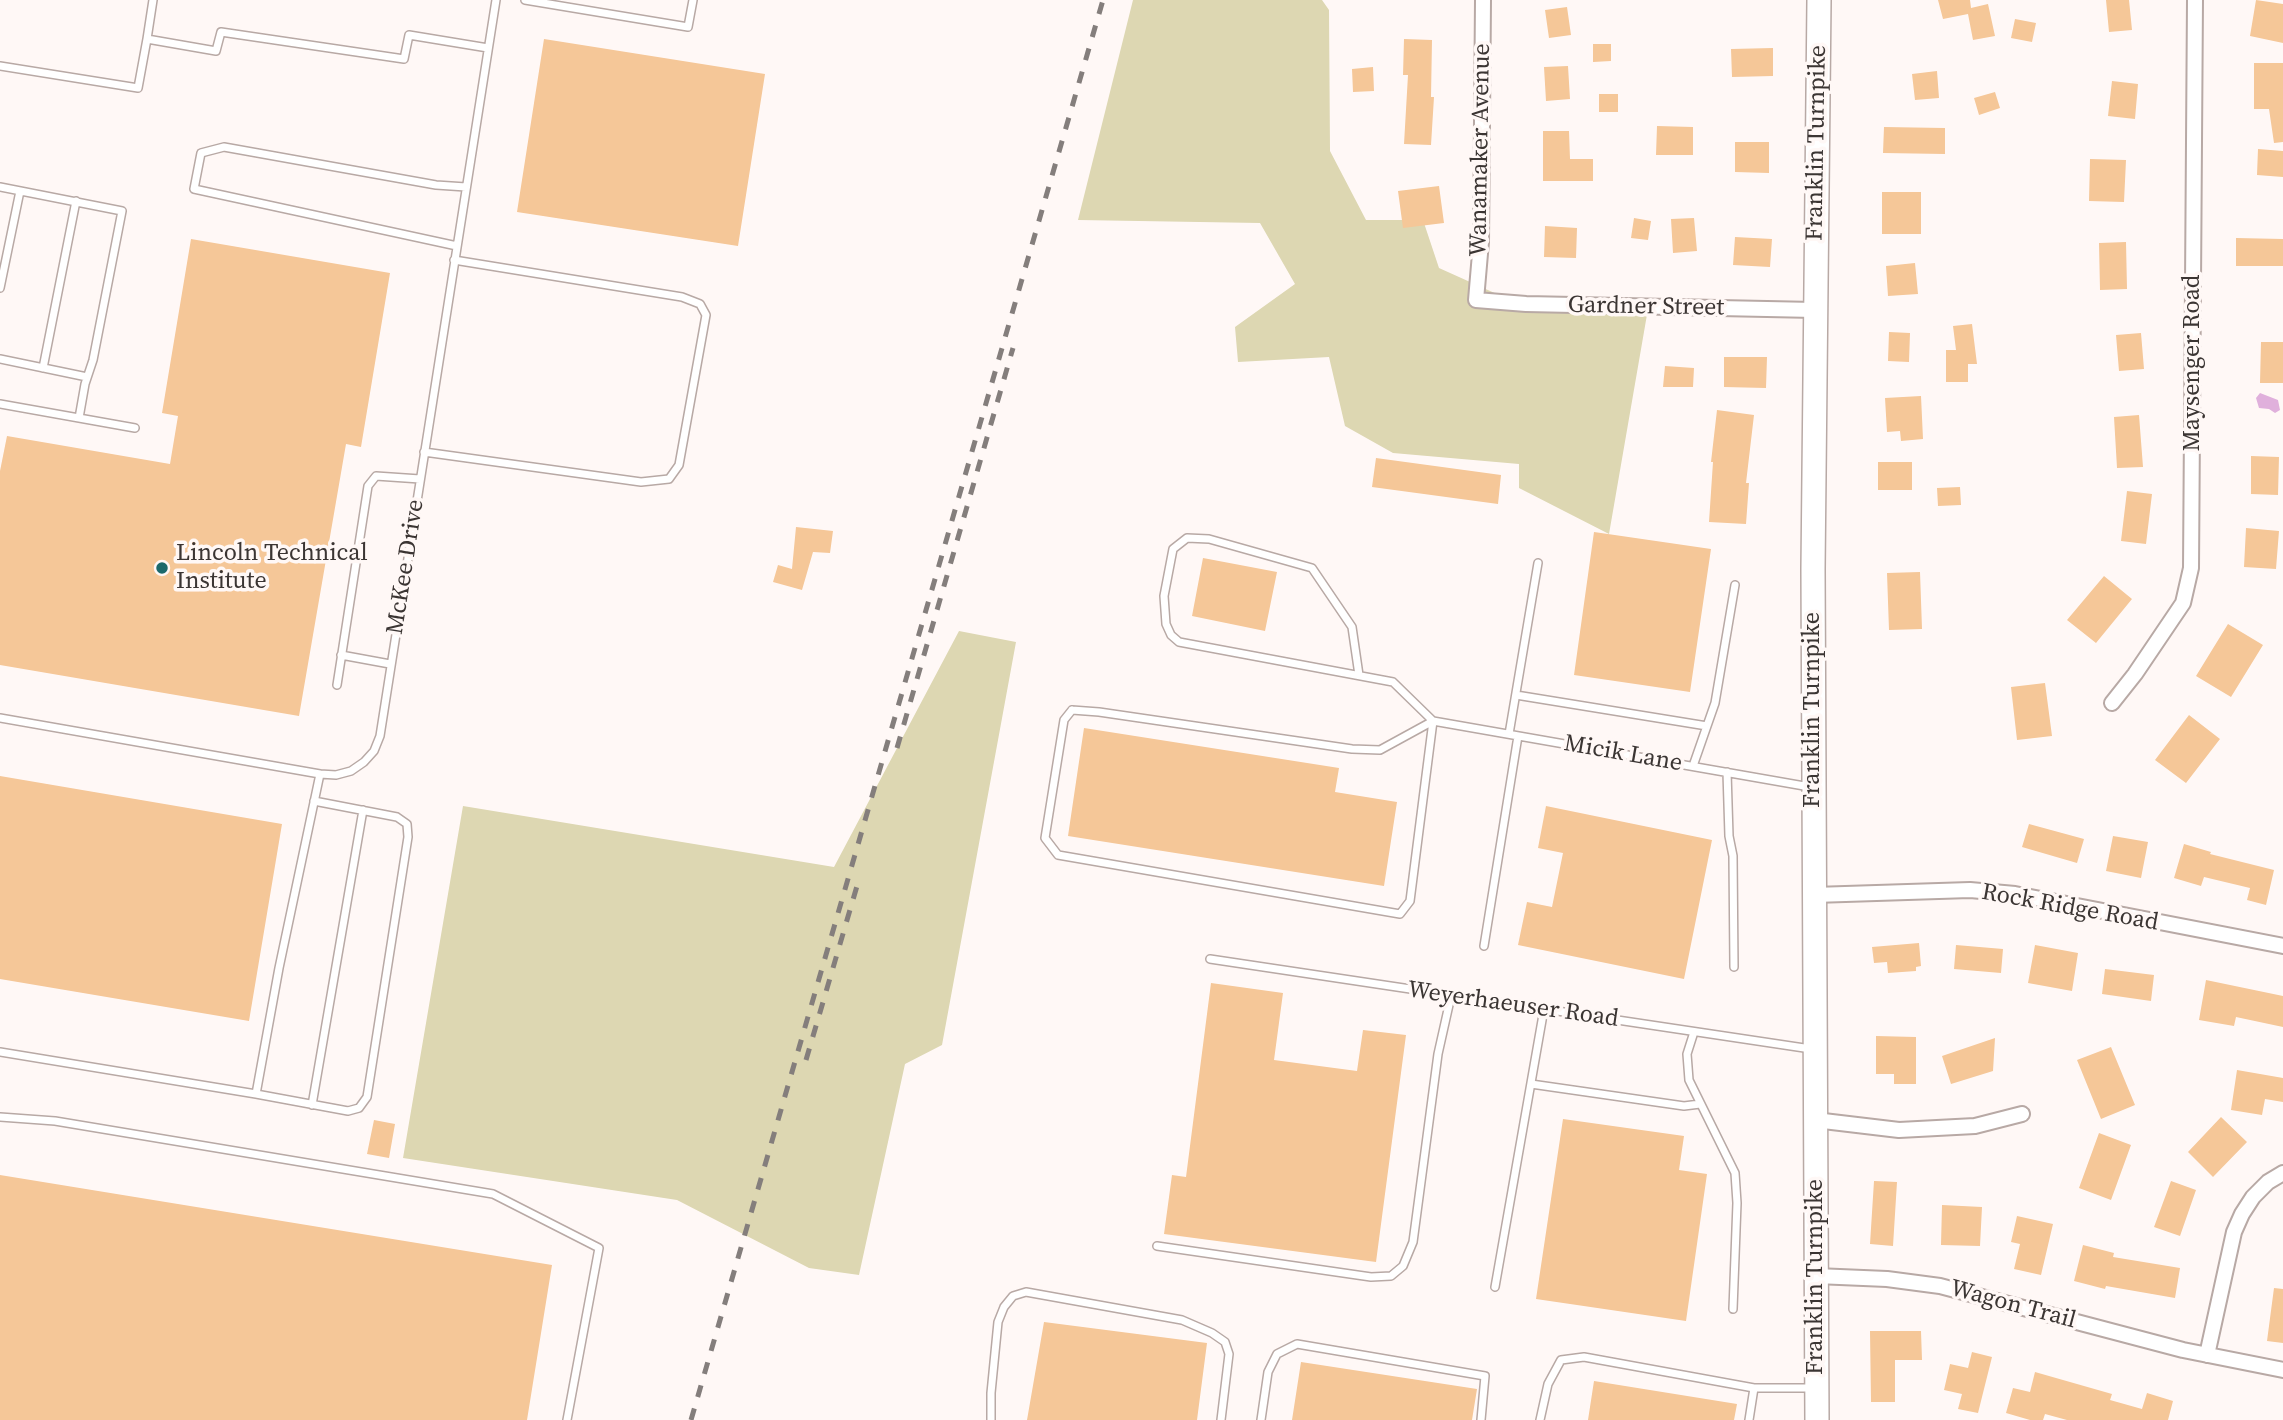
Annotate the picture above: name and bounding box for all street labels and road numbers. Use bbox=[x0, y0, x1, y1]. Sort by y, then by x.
street label: Wanamaker Avenue bbox=[1465, 43, 1497, 257]
street label: Franklin Turnpike bbox=[1801, 45, 1833, 241]
street label: Maysenger Road bbox=[2179, 275, 2207, 451]
street label: Gardner Street bbox=[1567, 291, 1725, 323]
street label: McKee Drive bbox=[381, 498, 431, 636]
street label: Franklin Turnpike bbox=[1799, 612, 1827, 808]
street label: Micik Lane bbox=[1562, 729, 1684, 779]
street label: Rock Ridge Road bbox=[1979, 878, 2161, 938]
street label: Weyerhaeuser Road bbox=[1406, 976, 1620, 1034]
street label: Franklin Turnpike bbox=[1802, 1179, 1830, 1375]
street label: Wagon Trail bbox=[1947, 1274, 2079, 1336]

